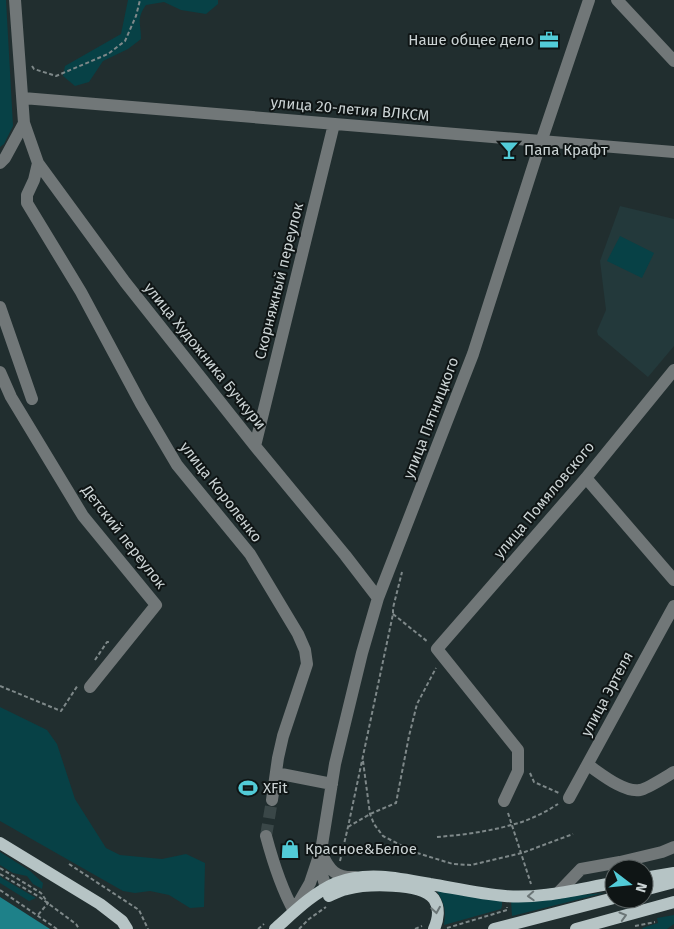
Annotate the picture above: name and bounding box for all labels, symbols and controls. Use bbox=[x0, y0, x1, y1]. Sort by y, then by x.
office icon: Наше общее дело bbox=[538, 29, 560, 51]
place label: Наше общее дело bbox=[408, 31, 534, 49]
street label: улица 20-летия ВЛКСМ bbox=[270, 93, 430, 125]
bar icon: Папа Крафт bbox=[498, 139, 520, 161]
place label: Папа Крафт bbox=[524, 141, 608, 159]
street label: Скорняжный переулок bbox=[251, 201, 307, 361]
street label: улица Художника Бучкури bbox=[140, 279, 270, 433]
street label: улица Пятницкого bbox=[400, 355, 462, 481]
street label: улица Короленко bbox=[176, 438, 266, 546]
street label: улица Помяловского bbox=[490, 438, 598, 562]
street label: Детский переулок bbox=[77, 481, 170, 593]
street label: улица Эртеля bbox=[577, 648, 637, 740]
sports icon: XFit bbox=[237, 777, 259, 799]
place label: XFit bbox=[263, 779, 288, 797]
shop icon: Красное&Белое bbox=[279, 838, 301, 860]
place label: Красное&Белое bbox=[305, 840, 417, 858]
north arrow bbox=[604, 859, 654, 909]
text: N bbox=[632, 881, 650, 894]
one-way arrow bbox=[527, 890, 535, 901]
one-way arrow bbox=[430, 906, 441, 914]
one-way arrow bbox=[618, 912, 627, 922]

